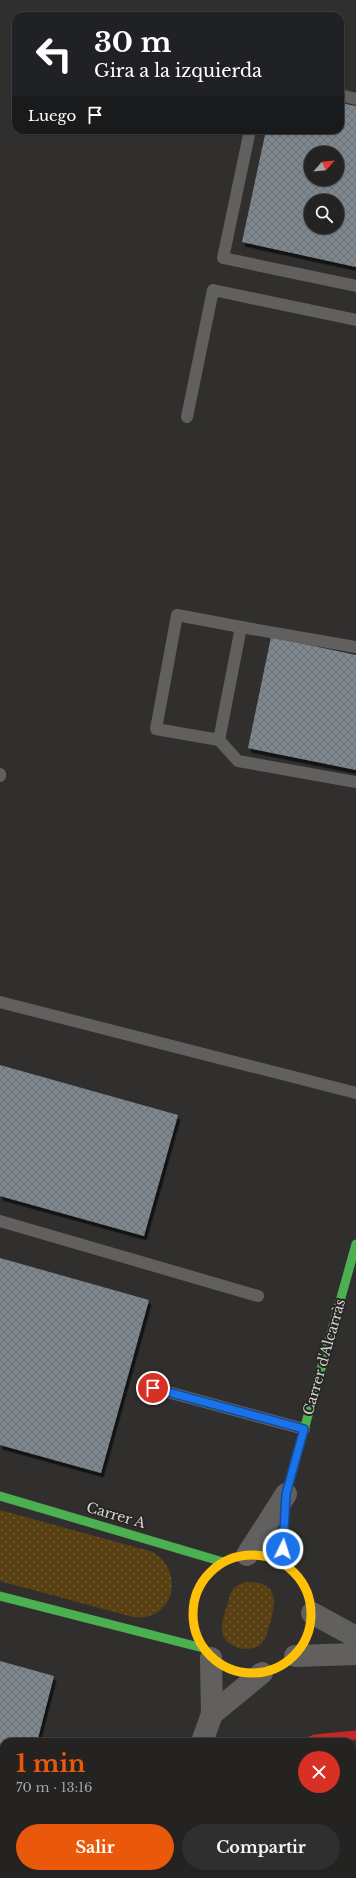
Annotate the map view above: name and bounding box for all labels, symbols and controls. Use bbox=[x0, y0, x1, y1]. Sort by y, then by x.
text: 30 m bbox=[94, 25, 171, 60]
icon: left bbox=[28, 28, 80, 80]
text: Gira a la izquierda bbox=[94, 60, 262, 82]
icon: arrive bbox=[84, 104, 106, 126]
text: Luego bbox=[28, 106, 76, 125]
north arrow bbox=[304, 146, 344, 186]
map controls bbox=[304, 146, 344, 234]
button: search bbox=[304, 194, 344, 234]
street label: Carrer d'Alcarràs bbox=[299, 1297, 349, 1417]
pin bbox=[136, 1371, 170, 1405]
icon: arrive bbox=[142, 1377, 164, 1399]
street label: Carrer A bbox=[84, 1498, 148, 1532]
position arrow bbox=[262, 1528, 304, 1570]
text: 1 min bbox=[16, 1749, 86, 1778]
button: close bbox=[298, 1751, 340, 1793]
text: 70 m · 13:16 bbox=[16, 1779, 92, 1796]
button: Salir bbox=[16, 1824, 174, 1870]
button: Compartir bbox=[182, 1824, 340, 1870]

